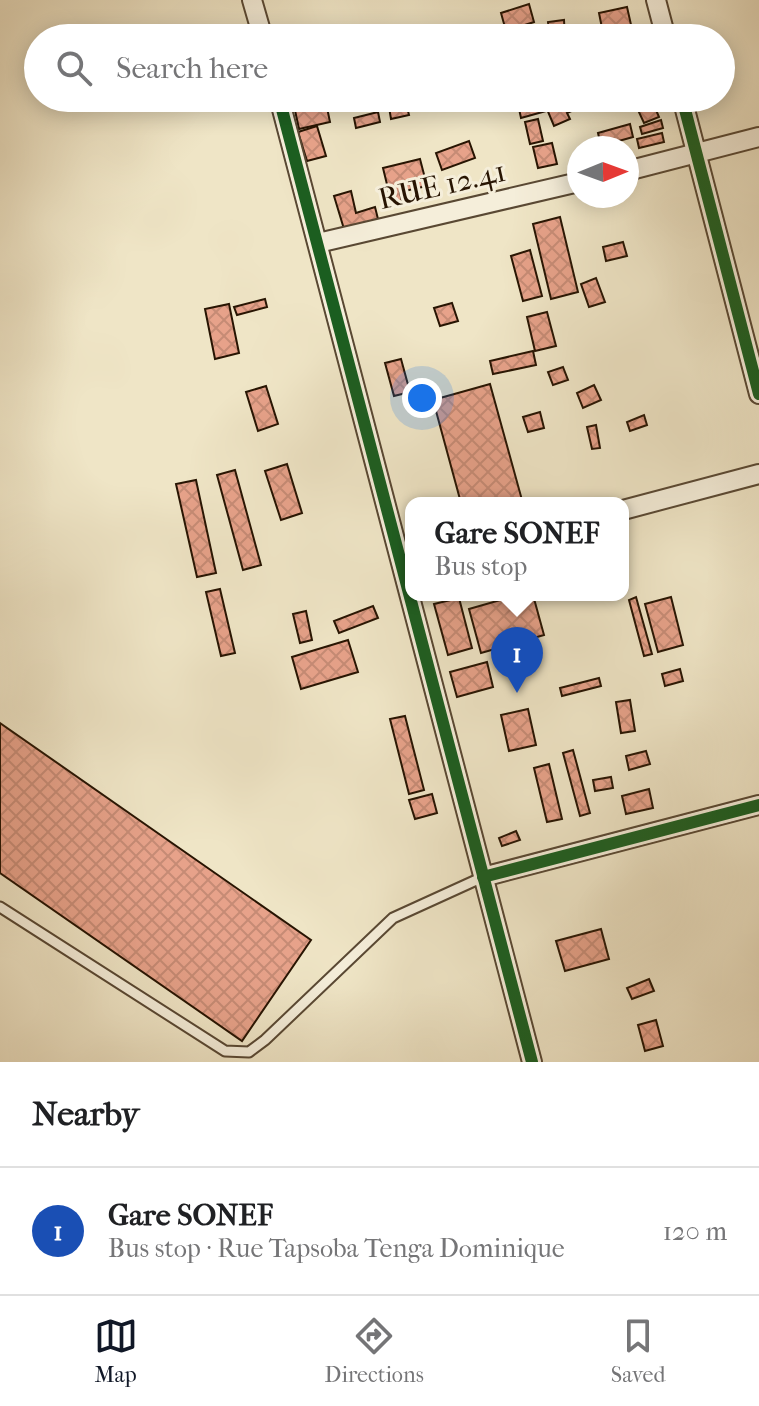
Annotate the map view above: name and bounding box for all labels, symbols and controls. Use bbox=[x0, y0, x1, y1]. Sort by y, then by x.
search box bbox=[24, 24, 735, 112]
icon: search bbox=[52, 46, 96, 90]
text: Search here bbox=[116, 51, 268, 86]
north arrow bbox=[567, 136, 639, 208]
street label: RUE 12.41 bbox=[375, 154, 509, 217]
your location bbox=[402, 378, 442, 418]
popup bbox=[405, 497, 629, 601]
text: Gare SONEF bbox=[435, 516, 600, 551]
text: Bus stop bbox=[435, 551, 527, 582]
pin: 1 bbox=[491, 627, 543, 693]
text: Nearby bbox=[32, 1094, 139, 1134]
text: Gare SONEF bbox=[108, 1198, 273, 1233]
text: 1 bbox=[53, 1216, 63, 1247]
text: 120 m bbox=[663, 1216, 727, 1247]
text: Bus stop · Rue Tapsoba Tenga Dominique bbox=[108, 1233, 565, 1264]
tab: Map bbox=[94, 1314, 138, 1388]
tab: Directions bbox=[325, 1314, 424, 1388]
tab: Saved bbox=[611, 1314, 665, 1388]

